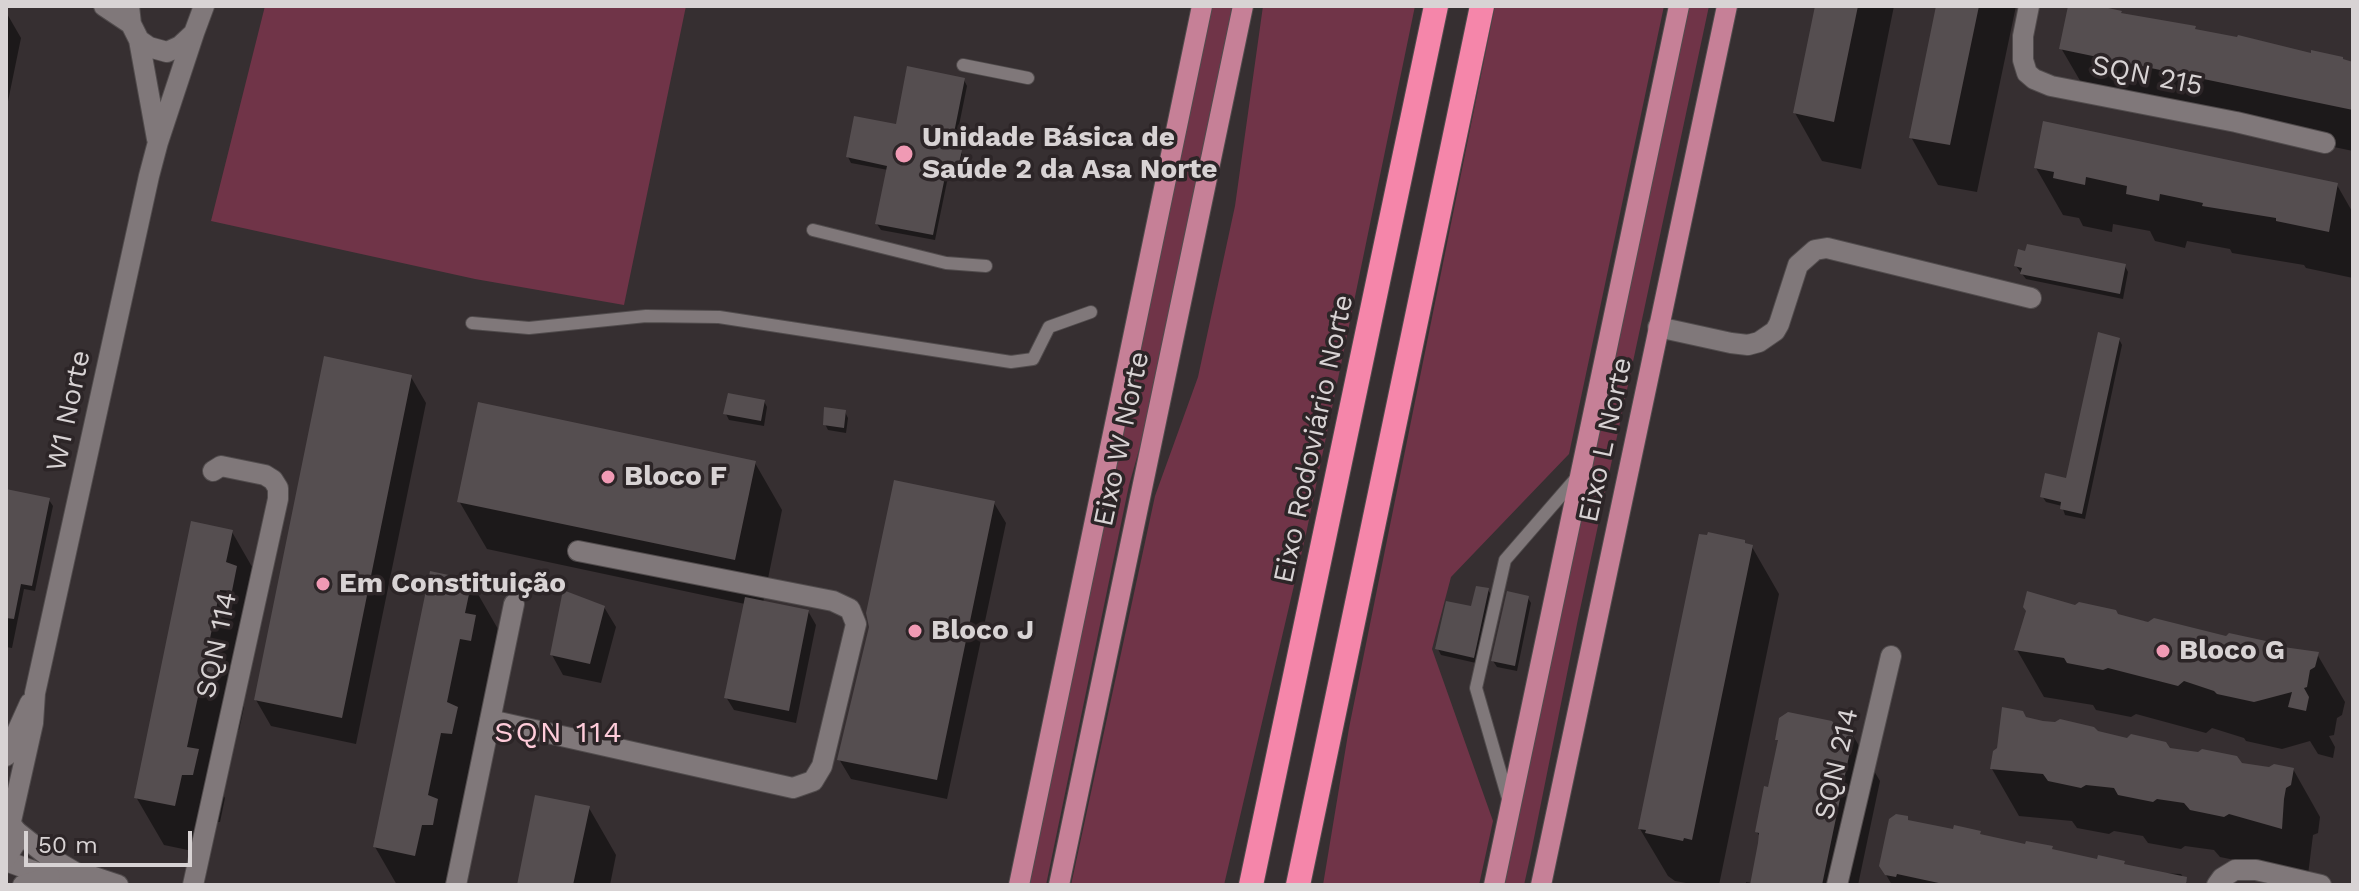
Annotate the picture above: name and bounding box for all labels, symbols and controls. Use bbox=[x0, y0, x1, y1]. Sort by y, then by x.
street label: SQN 215 bbox=[2089, 49, 2205, 103]
place label: Unidade Básica de Saúde 2 da Asa Norte bbox=[922, 121, 1217, 187]
marker: Unidade Básica de Saúde 2 da Asa Norte bbox=[893, 143, 915, 165]
street label: Eixo Rodoviário Norte bbox=[1267, 292, 1361, 586]
street label: W1 Norte bbox=[40, 347, 98, 475]
street label: Eixo W Norte bbox=[1087, 348, 1157, 530]
street label: Eixo L Norte bbox=[1572, 354, 1640, 526]
place label: Bloco F bbox=[624, 460, 727, 494]
marker: Bloco F bbox=[599, 468, 617, 486]
place label: Em Constituição bbox=[339, 567, 566, 601]
marker: Em Constituição bbox=[314, 575, 332, 593]
street label: SQN 114 bbox=[189, 589, 245, 701]
place label: Bloco J bbox=[931, 614, 1034, 648]
marker: Bloco J bbox=[906, 622, 924, 640]
place label: Bloco G bbox=[2179, 634, 2285, 668]
marker: Bloco G bbox=[2154, 642, 2172, 660]
street label: SQN 214 bbox=[1808, 705, 1866, 823]
district label: SQN 114 bbox=[494, 715, 624, 751]
scale bar bbox=[28, 815, 196, 865]
text: 50 m bbox=[38, 831, 98, 859]

